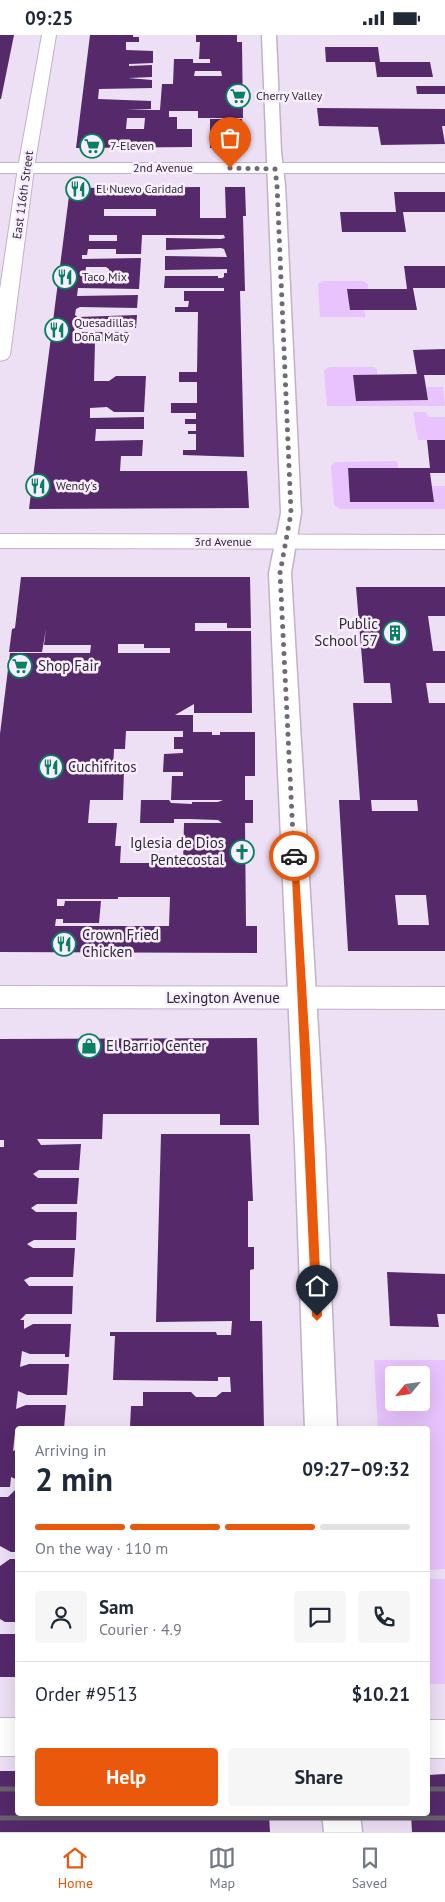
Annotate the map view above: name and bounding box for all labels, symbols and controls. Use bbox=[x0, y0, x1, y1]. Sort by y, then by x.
text: 09:25 bbox=[25, 6, 73, 30]
supermarket icon: Cherry Valley bbox=[225, 83, 251, 109]
place label: Cherry Valley bbox=[256, 88, 323, 103]
pin bbox=[209, 117, 251, 168]
icon: bag bbox=[216, 124, 244, 152]
supermarket icon: 7-Eleven bbox=[79, 133, 105, 159]
place label: 7-Eleven bbox=[110, 138, 154, 153]
street label: East 116th Street bbox=[9, 150, 36, 240]
street label: 2nd Avenue bbox=[133, 160, 193, 175]
restaurant icon: El Nuevo Caridad bbox=[65, 176, 91, 202]
place label: El Nuevo Caridad bbox=[96, 181, 184, 196]
restaurant icon: Taco Mix bbox=[52, 264, 78, 290]
place label: Taco Mix bbox=[82, 269, 127, 284]
place label: Quesadillas Doña Maty bbox=[74, 315, 133, 344]
restaurant icon: Quesadillas Doña Maty bbox=[44, 317, 70, 343]
restaurant icon: Wendy's bbox=[25, 473, 51, 499]
place label: Wendy's bbox=[56, 478, 97, 493]
street label: 3rd Avenue bbox=[194, 534, 252, 549]
place label: Public School 57 bbox=[314, 614, 378, 650]
building icon: Public School 57 bbox=[382, 620, 408, 646]
supermarket icon: Shop Fair bbox=[7, 653, 33, 679]
place label: Shop Fair bbox=[38, 656, 99, 675]
restaurant icon: Cuchifritos bbox=[38, 754, 64, 780]
place label: Cuchifritos bbox=[68, 757, 137, 776]
courier bbox=[269, 831, 319, 881]
place label: Iglesia de Dios Pentecostal bbox=[130, 833, 225, 869]
church icon: Iglesia de Dios Pentecostal bbox=[229, 839, 255, 865]
icon: car bbox=[280, 842, 308, 870]
place label: Crown Fried Chicken bbox=[82, 925, 159, 961]
restaurant icon: Crown Fried Chicken bbox=[51, 931, 77, 957]
street label: Lexington Avenue bbox=[166, 988, 280, 1007]
shop icon: El Barrio Center bbox=[76, 1033, 102, 1059]
place label: El Barrio Center bbox=[106, 1036, 206, 1055]
pin bbox=[296, 1265, 338, 1316]
icon: home bbox=[303, 1272, 331, 1300]
north arrow bbox=[385, 1366, 430, 1411]
map controls bbox=[385, 1366, 430, 1411]
text: Arriving in bbox=[35, 1440, 106, 1460]
text: 09:27–09:32 bbox=[302, 1457, 410, 1481]
text: 2 min bbox=[35, 1458, 113, 1500]
text: On the way · 110 m bbox=[35, 1538, 168, 1558]
button: person bbox=[35, 1591, 87, 1643]
button: chat bbox=[294, 1591, 346, 1643]
button: phone bbox=[358, 1591, 410, 1643]
text: Sam bbox=[99, 1595, 134, 1619]
text: Courier · 4.9 bbox=[99, 1619, 182, 1639]
text: Order #9513 bbox=[35, 1682, 138, 1706]
text: $10.21 bbox=[351, 1682, 410, 1706]
button: Help bbox=[35, 1748, 218, 1806]
button: Share bbox=[228, 1748, 410, 1806]
tab: Home bbox=[58, 1844, 93, 1892]
tab: Map bbox=[208, 1844, 236, 1892]
tab: Saved bbox=[352, 1844, 387, 1892]

